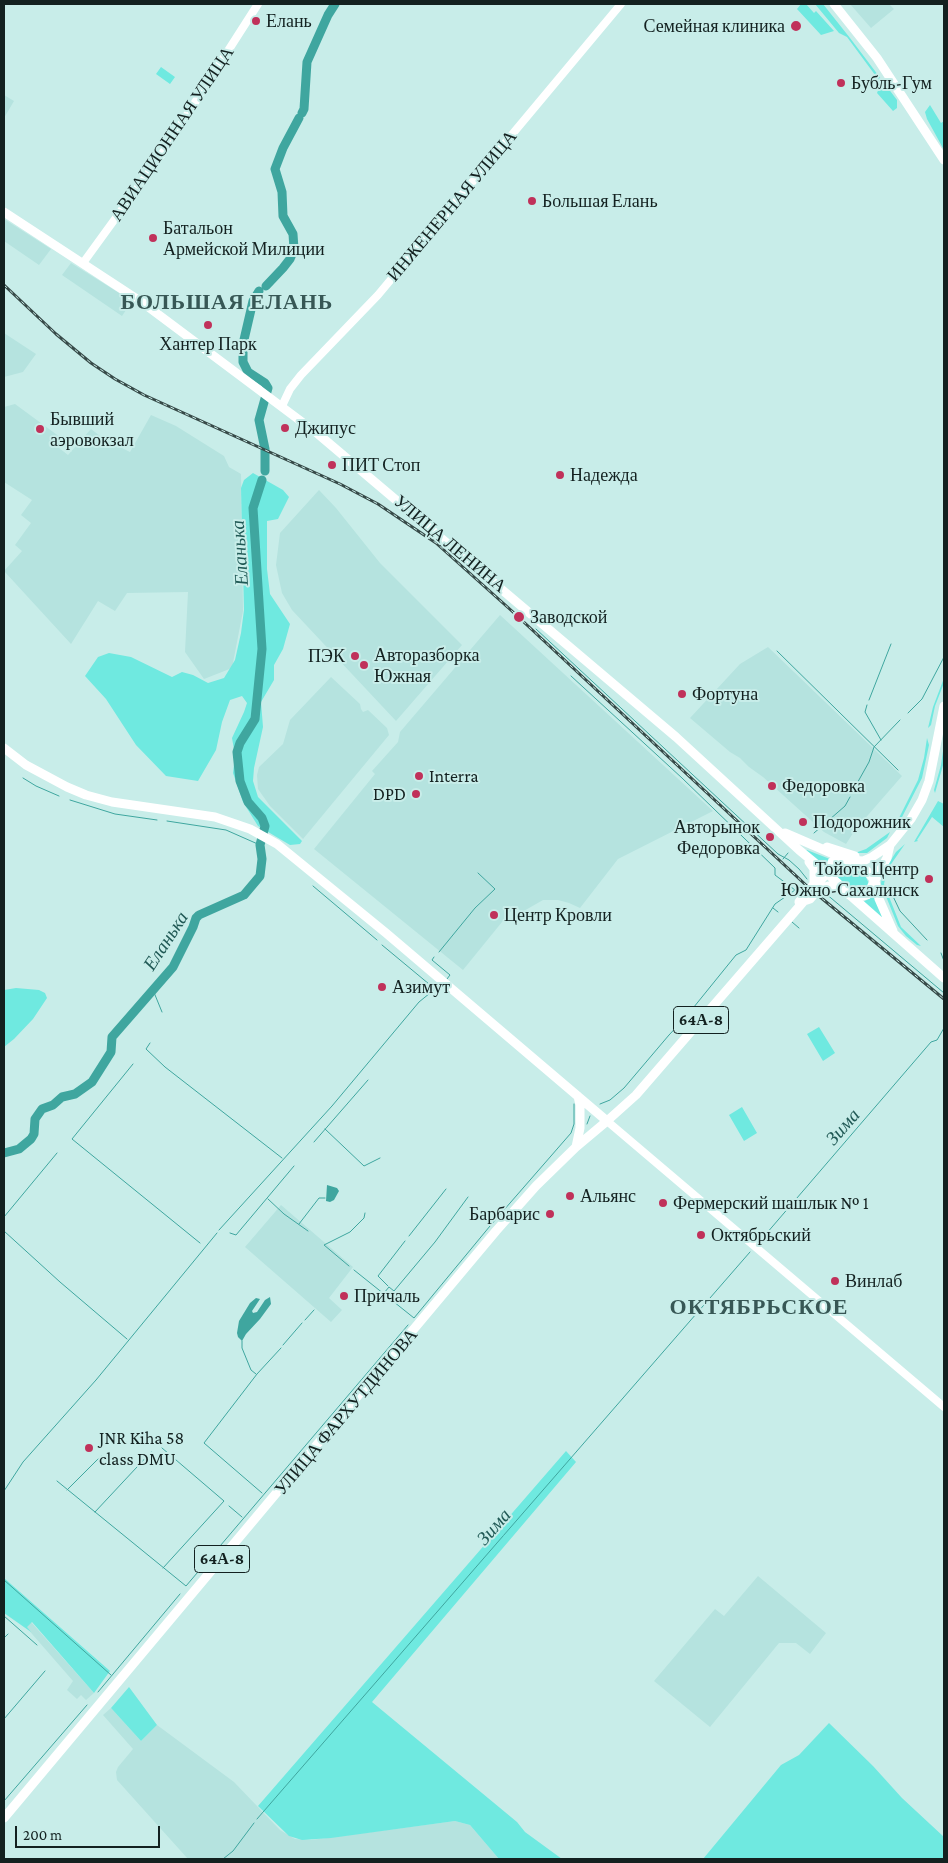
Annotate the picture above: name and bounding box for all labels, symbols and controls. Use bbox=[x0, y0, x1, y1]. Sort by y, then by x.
place label: Елань bbox=[266, 10, 312, 32]
marker: Елань bbox=[250, 15, 262, 27]
place label: Семейная клиника bbox=[643, 15, 785, 37]
marker: Семейная клиника bbox=[789, 19, 803, 33]
street label: АВИАЦИОННАЯ УЛИЦА bbox=[105, 42, 239, 226]
place label: Бубль-Гум bbox=[851, 72, 932, 94]
marker: Бубль-Гум bbox=[835, 77, 847, 89]
street label: ИНЖЕНЕРНАЯ УЛИЦА bbox=[383, 126, 521, 286]
place label: Большая Елань bbox=[542, 190, 658, 212]
marker: Большая Елань bbox=[526, 195, 538, 207]
place label: Батальон Армейской Милиции bbox=[163, 217, 325, 260]
marker: Батальон Армейской Милиции bbox=[147, 232, 159, 244]
district label: БОЛЬШАЯ ЕЛАНЬ bbox=[119, 289, 335, 315]
marker: Хантер Парк bbox=[202, 319, 214, 331]
place label: Хантер Парк bbox=[159, 333, 257, 355]
place label: Бывший аэровокзал bbox=[50, 408, 134, 450]
place label: Джипус bbox=[295, 417, 356, 439]
marker: Джипус bbox=[279, 422, 291, 434]
marker: Бывший аэровокзал bbox=[34, 423, 46, 435]
place label: ПИТ Стоп bbox=[342, 454, 420, 476]
marker: ПИТ Стоп bbox=[326, 459, 338, 471]
place label: Надежда bbox=[570, 464, 638, 486]
marker: Надежда bbox=[554, 469, 566, 481]
street label: УЛИЦА ЛЕНИНА bbox=[389, 491, 511, 597]
water label: Еланька bbox=[226, 519, 254, 587]
place label: Заводской bbox=[530, 606, 607, 628]
marker: Заводской bbox=[512, 610, 526, 624]
place label: Авторазборка Южная bbox=[374, 644, 479, 686]
place label: ПЭК bbox=[308, 645, 345, 667]
marker: ПЭК bbox=[349, 650, 361, 662]
marker: Авторазборка Южная bbox=[358, 659, 370, 671]
place label: Фортуна bbox=[692, 683, 758, 705]
marker: Фортуна bbox=[676, 688, 688, 700]
place label: Interra bbox=[429, 765, 479, 787]
marker: Interra bbox=[413, 770, 425, 782]
place label: Федоровка bbox=[782, 775, 865, 797]
marker: Федоровка bbox=[766, 780, 778, 792]
place label: DPD bbox=[373, 783, 406, 805]
marker: DPD bbox=[410, 788, 422, 800]
place label: Подорожник bbox=[813, 811, 911, 833]
place label: Авторынок Федоровка bbox=[674, 816, 760, 859]
marker: Подорожник bbox=[797, 816, 809, 828]
marker: Авторынок Федоровка bbox=[764, 831, 776, 843]
place label: Тойота Центр Южно-Сахалинск bbox=[781, 858, 919, 901]
marker: Тойота Центр Южно-Сахалинск bbox=[923, 873, 935, 885]
place label: Центр Кровли bbox=[504, 904, 612, 926]
water label: Еланька bbox=[139, 907, 193, 975]
marker: Центр Кровли bbox=[488, 909, 500, 921]
place label: Азимут bbox=[392, 976, 450, 998]
marker: Азимут bbox=[376, 981, 388, 993]
road number: 64А-8 bbox=[674, 1006, 728, 1034]
water label: Зима bbox=[821, 1104, 865, 1150]
place label: Альянс bbox=[580, 1185, 636, 1207]
marker: Альянс bbox=[564, 1190, 576, 1202]
place label: Фермерский шашлык № 1 bbox=[673, 1192, 869, 1214]
marker: Фермерский шашлык № 1 bbox=[657, 1197, 669, 1209]
place label: Барбарис bbox=[469, 1203, 540, 1225]
marker: Барбарис bbox=[544, 1208, 556, 1220]
place label: Октябрьский bbox=[711, 1224, 811, 1246]
marker: Октябрьский bbox=[695, 1229, 707, 1241]
place label: Винлаб bbox=[845, 1270, 902, 1292]
marker: Винлаб bbox=[829, 1275, 841, 1287]
place label: Причаль bbox=[354, 1285, 420, 1307]
marker: Причаль bbox=[338, 1290, 350, 1302]
district label: ОКТЯБРЬСКОЕ bbox=[668, 1294, 850, 1320]
street label: УЛИЦА ФАРХУТДИНОВА bbox=[270, 1324, 422, 1500]
place label: JNR Kiha 58 class DMU bbox=[99, 1427, 184, 1470]
marker: JNR Kiha 58 class DMU bbox=[83, 1442, 95, 1454]
water label: Зима bbox=[472, 1504, 516, 1550]
road number: 64А-8 bbox=[194, 1546, 250, 1572]
scale bar bbox=[18, 1816, 162, 1848]
text: 200 m bbox=[23, 1827, 62, 1843]

